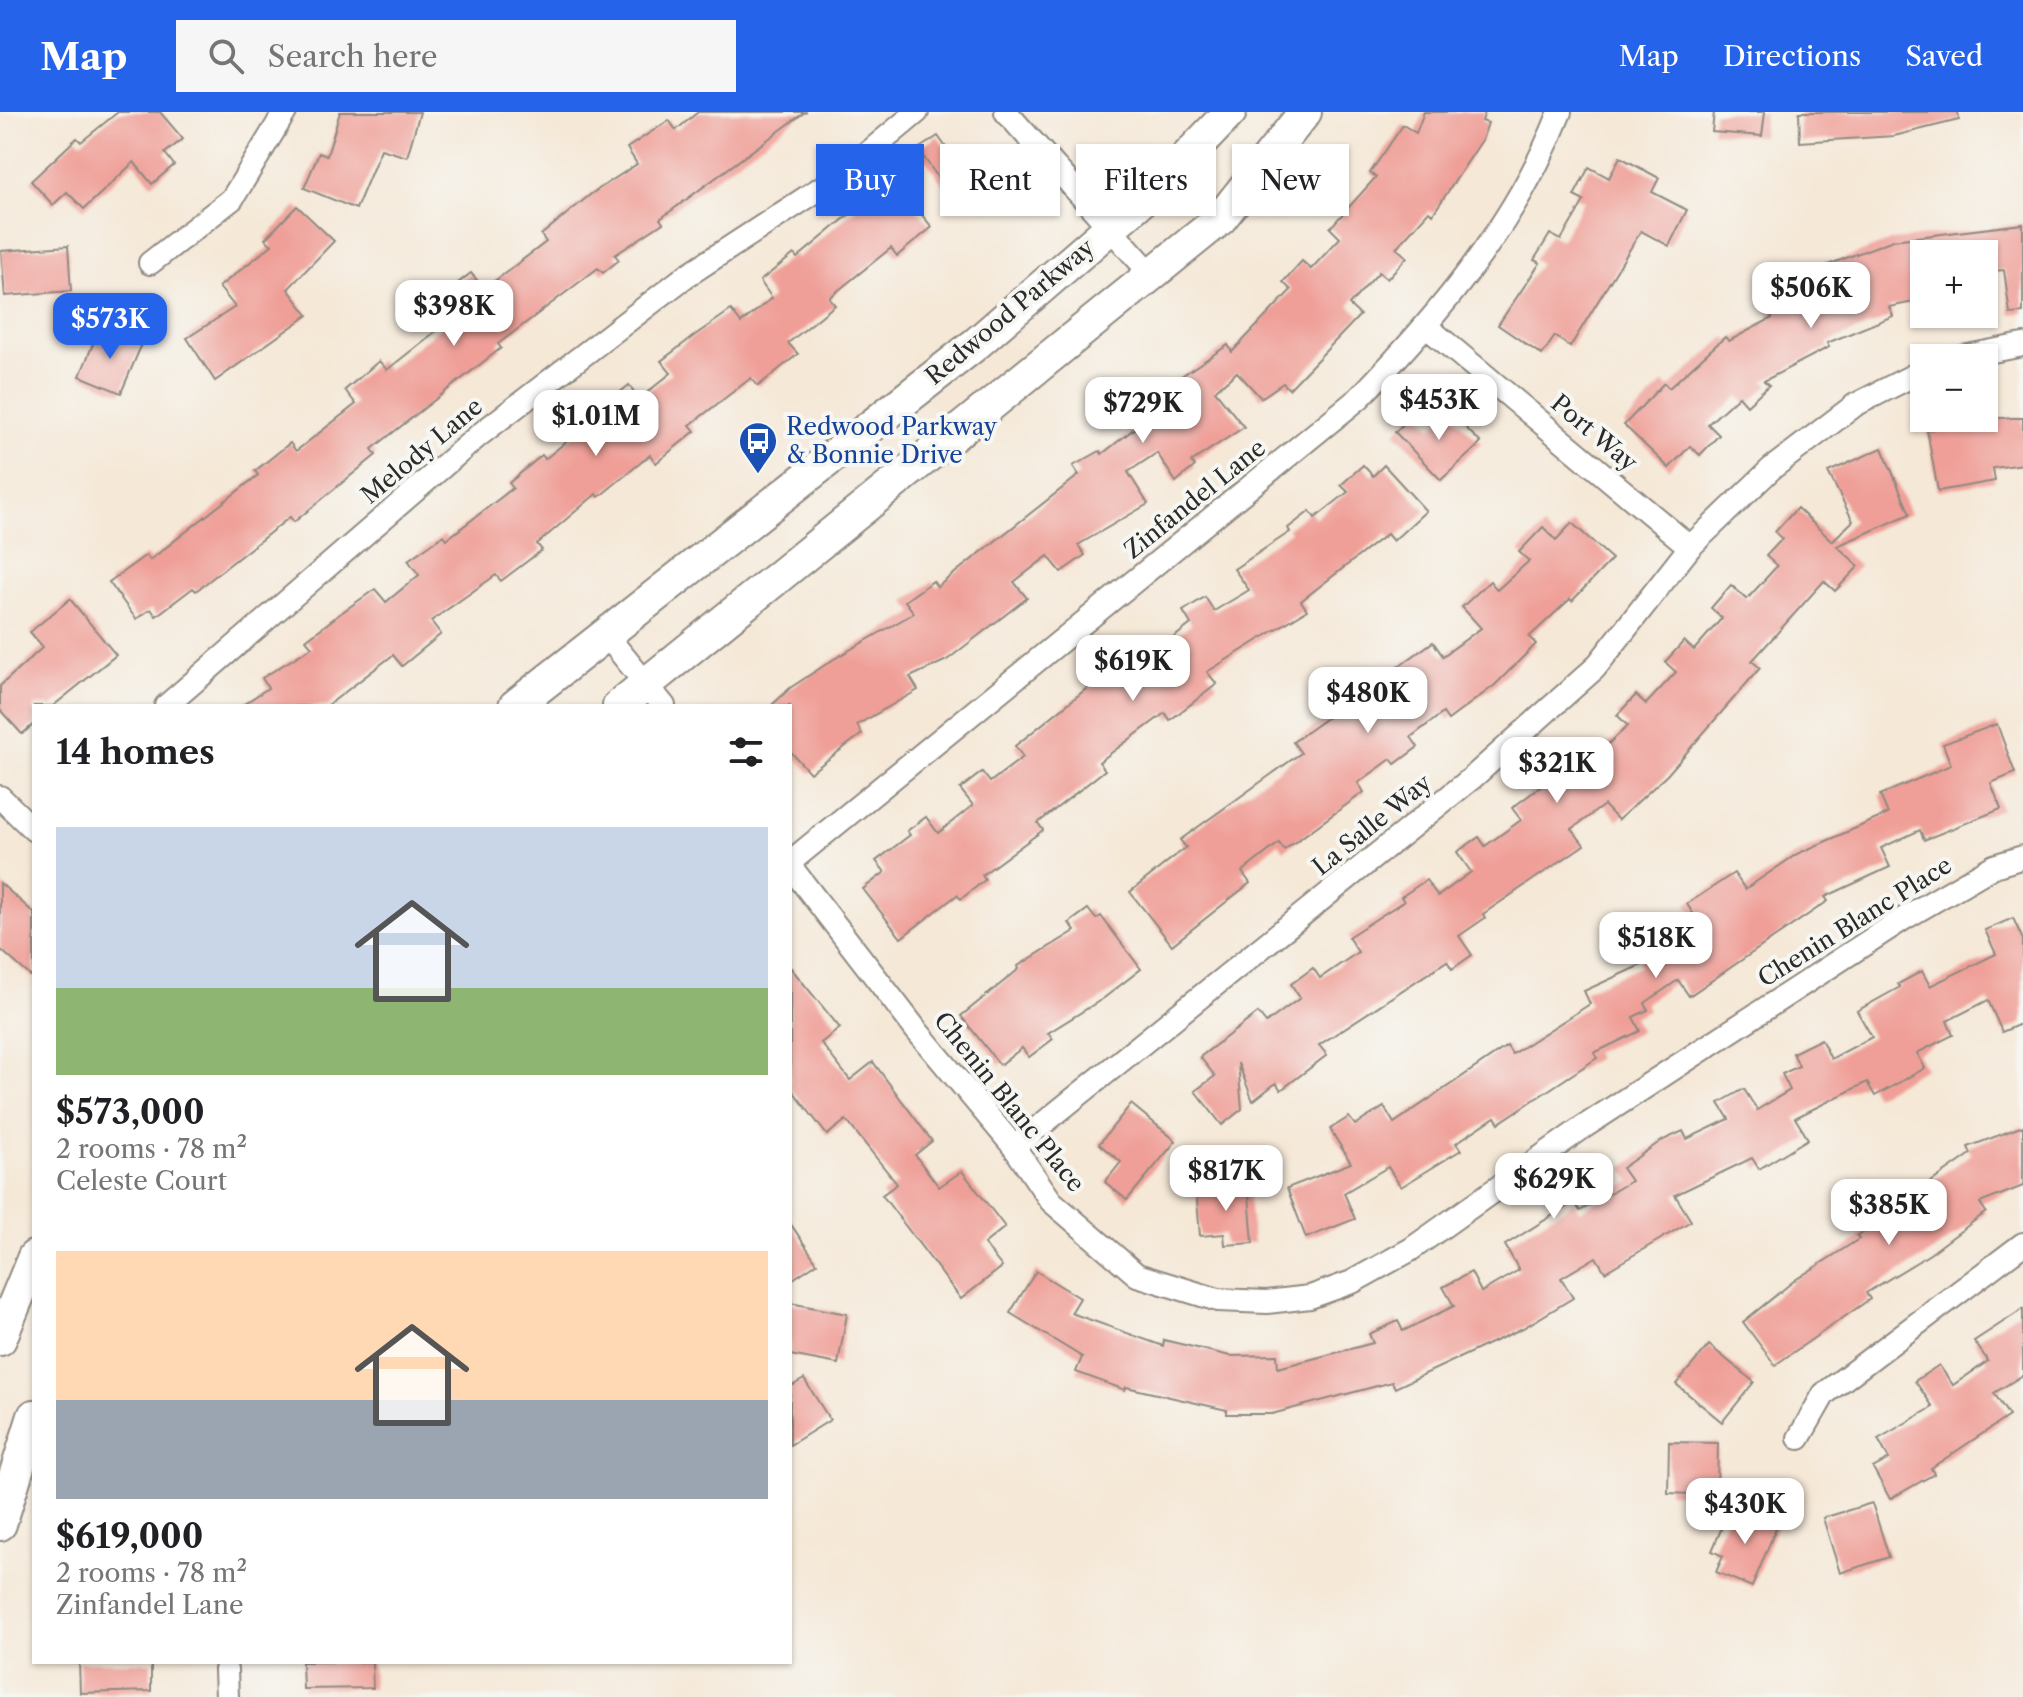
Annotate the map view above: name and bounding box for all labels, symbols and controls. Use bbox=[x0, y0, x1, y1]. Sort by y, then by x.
search box bbox=[176, 20, 736, 92]
text: Map bbox=[40, 33, 128, 80]
icon: search bbox=[204, 34, 248, 78]
text: Search here bbox=[268, 38, 438, 75]
text: Map bbox=[1619, 39, 1679, 73]
text: Directions bbox=[1723, 39, 1861, 73]
text: Saved bbox=[1905, 39, 1983, 73]
chip: Buy bbox=[816, 144, 924, 216]
chip: Rent bbox=[940, 144, 1060, 216]
chip: Filters bbox=[1076, 144, 1216, 216]
chip: New bbox=[1232, 144, 1349, 216]
street label: Redwood Parkway bbox=[919, 232, 1100, 391]
map controls bbox=[1910, 240, 1998, 432]
button: + bbox=[1910, 240, 1998, 328]
pin: $506K bbox=[1755, 262, 1867, 330]
text: $506K bbox=[1770, 272, 1852, 304]
pin: $398K bbox=[398, 280, 510, 348]
text: $398K bbox=[413, 290, 495, 322]
pin: $573K bbox=[54, 293, 166, 361]
text: $573K bbox=[71, 303, 149, 335]
button: − bbox=[1910, 344, 1998, 432]
pin: $453K bbox=[1383, 374, 1495, 442]
pin: $729K bbox=[1087, 377, 1199, 445]
text: $453K bbox=[1399, 384, 1479, 416]
text: $729K bbox=[1103, 387, 1183, 419]
street label: Port Way bbox=[1545, 388, 1644, 477]
pin: $1.01M bbox=[531, 390, 661, 458]
street label: Melody Lane bbox=[355, 392, 488, 510]
text: $1.01M bbox=[552, 400, 641, 432]
place label: Redwood Parkway & Bonnie Drive bbox=[786, 412, 998, 469]
bus stop icon: Redwood Parkway & Bonnie Drive bbox=[737, 420, 779, 475]
street label: Zinfandel Lane bbox=[1118, 433, 1271, 564]
pin: $619K bbox=[1077, 635, 1189, 703]
text: $619K bbox=[1094, 645, 1172, 677]
pin: $480K bbox=[1312, 667, 1424, 735]
text: $480K bbox=[1326, 677, 1410, 709]
icon: filters bbox=[724, 730, 768, 774]
text: 14 homes bbox=[56, 731, 215, 773]
pin: $321K bbox=[1501, 737, 1613, 805]
text: $321K bbox=[1518, 747, 1596, 779]
street label: La Salle Way bbox=[1307, 768, 1437, 881]
street label: Chenin Blanc Place bbox=[1753, 850, 1957, 993]
icon: home bbox=[340, 879, 484, 1023]
pin: $518K bbox=[1600, 912, 1712, 980]
text: $518K bbox=[1617, 922, 1695, 954]
street label: Chenin Blanc Place bbox=[928, 1006, 1091, 1197]
text: $573,000 bbox=[56, 1091, 205, 1133]
text: 2 rooms · 78 m² bbox=[56, 1133, 247, 1165]
pin: $817K bbox=[1170, 1145, 1282, 1213]
pin: $629K bbox=[1498, 1153, 1610, 1221]
text: $817K bbox=[1188, 1155, 1264, 1187]
text: $629K bbox=[1513, 1163, 1595, 1195]
text: Celeste Court bbox=[56, 1165, 227, 1197]
pin: $385K bbox=[1833, 1179, 1945, 1247]
text: $385K bbox=[1849, 1189, 1929, 1221]
icon: home bbox=[340, 1303, 484, 1447]
pin: $430K bbox=[1689, 1478, 1801, 1546]
text: $430K bbox=[1704, 1488, 1786, 1520]
text: $619,000 bbox=[56, 1515, 203, 1557]
text: 2 rooms · 78 m² bbox=[56, 1557, 247, 1589]
text: Zinfandel Lane bbox=[56, 1589, 244, 1621]

